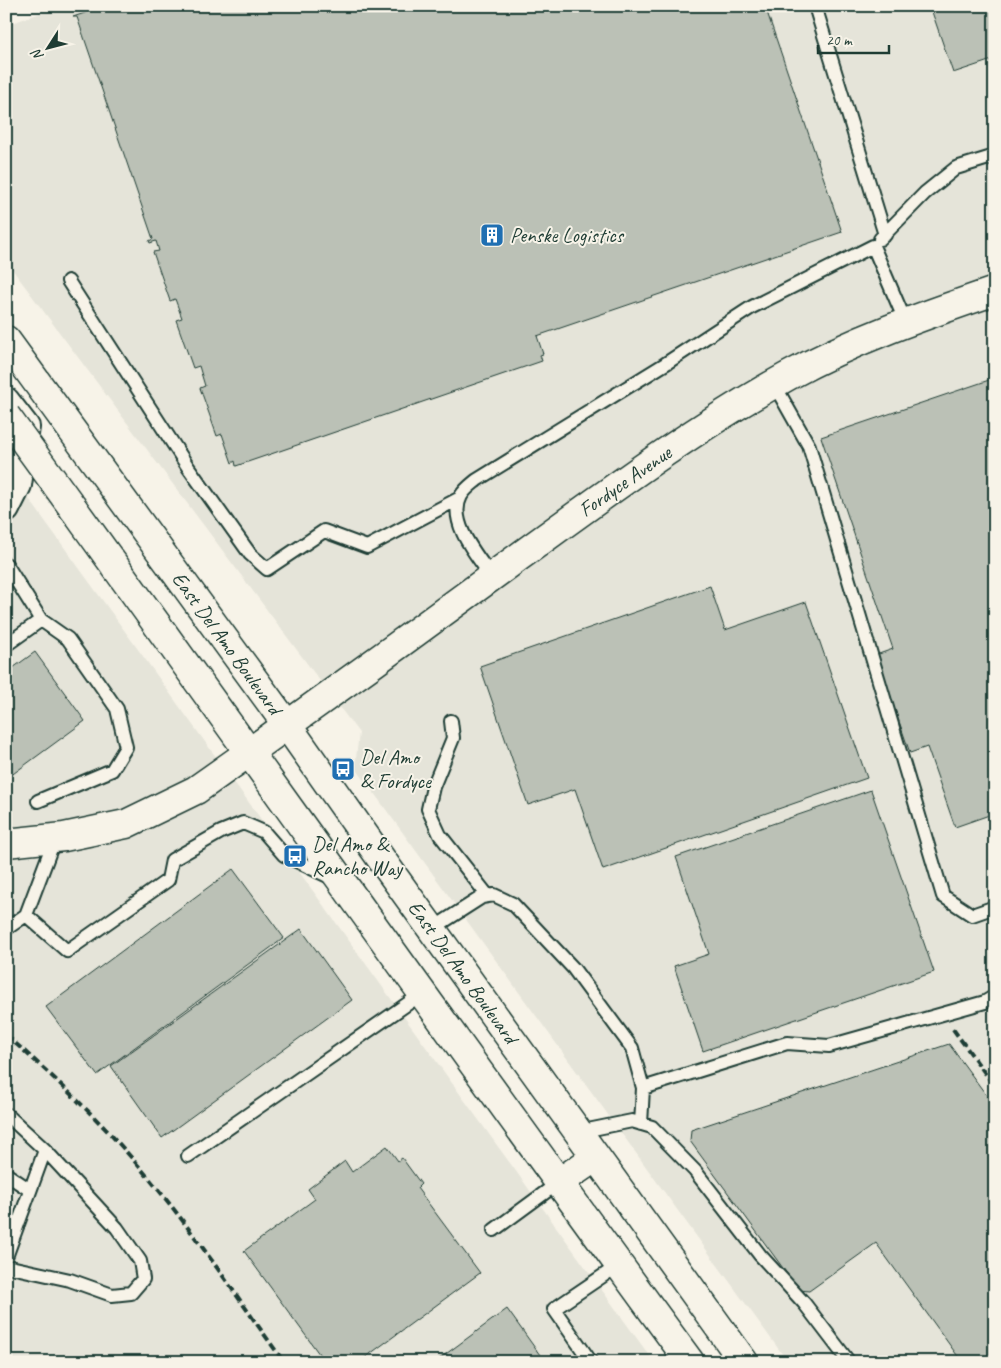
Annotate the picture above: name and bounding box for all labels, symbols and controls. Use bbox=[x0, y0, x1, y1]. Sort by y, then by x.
north arrow bbox=[22, 22, 72, 72]
scale bar bbox=[818, 22, 890, 54]
text: 20 m bbox=[826, 31, 853, 50]
text: N bbox=[27, 45, 47, 64]
building icon: Penske Logistics bbox=[479, 222, 505, 248]
place label: Penske Logistics bbox=[510, 222, 625, 248]
street label: Fordyce Avenue bbox=[574, 439, 677, 522]
street label: East Del Amo Boulevard bbox=[166, 566, 290, 723]
place label: Del Amo & Fordyce bbox=[360, 744, 432, 794]
bus stop icon: Del Amo & Fordyce bbox=[330, 756, 356, 782]
place label: Del Amo & Rancho Way bbox=[312, 831, 404, 881]
bus stop icon: Del Amo & Rancho Way bbox=[282, 843, 308, 869]
street label: East Del Amo Boulevard bbox=[402, 895, 526, 1052]

